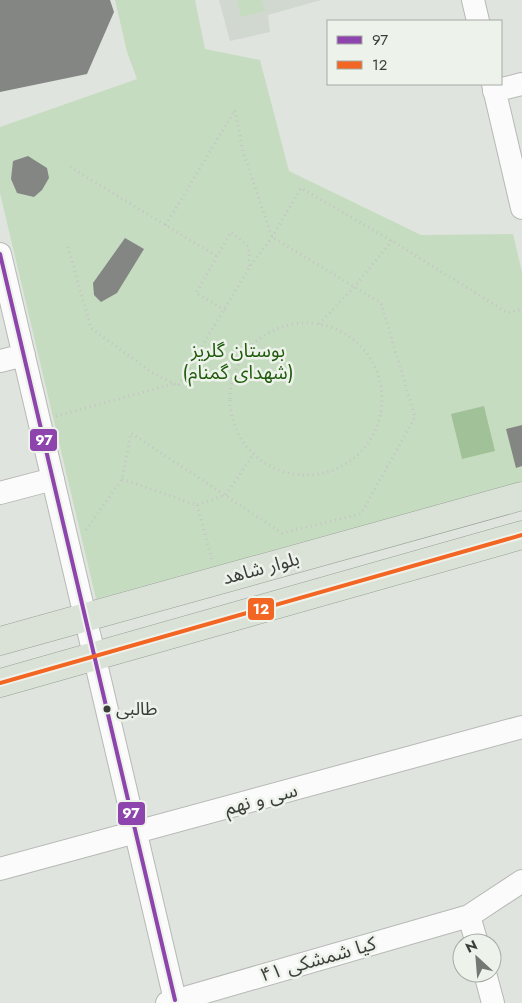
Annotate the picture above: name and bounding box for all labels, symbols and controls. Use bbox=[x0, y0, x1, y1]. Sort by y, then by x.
legend bbox=[327, 20, 502, 85]
text: 97 bbox=[372, 29, 388, 51]
text: 12 bbox=[372, 54, 387, 76]
park label: بوستان گلریز (شهدای گمنام) bbox=[182, 337, 294, 387]
line badge: 97 bbox=[29, 428, 58, 452]
text: 97 bbox=[35, 430, 53, 450]
street label: بلوار شاهد bbox=[220, 545, 302, 591]
line badge: 12 bbox=[247, 597, 275, 621]
text: 12 bbox=[253, 599, 269, 619]
place label: طالبی bbox=[116, 696, 158, 722]
marker: طالبی bbox=[102, 704, 112, 714]
street label: سی و نهم bbox=[222, 776, 301, 823]
line badge: 97 bbox=[117, 801, 146, 826]
text: 97 bbox=[122, 803, 140, 823]
street label: ۴۱ کیا شمشکی bbox=[257, 929, 380, 988]
north arrow bbox=[452, 933, 502, 983]
text: N bbox=[462, 935, 481, 958]

